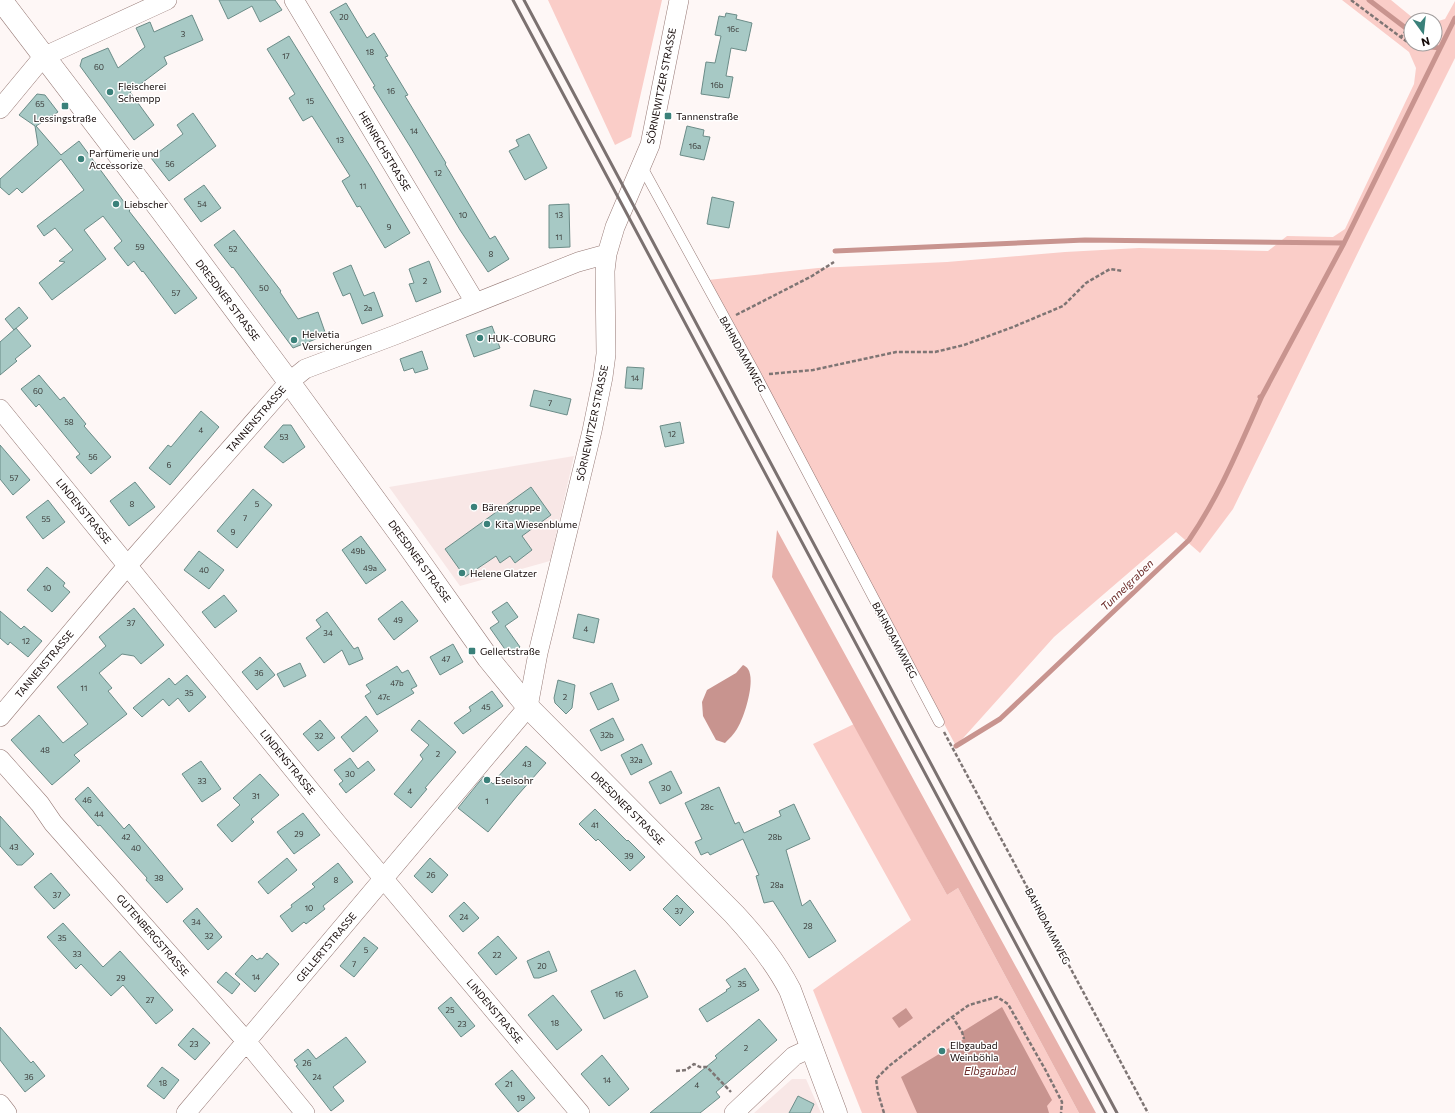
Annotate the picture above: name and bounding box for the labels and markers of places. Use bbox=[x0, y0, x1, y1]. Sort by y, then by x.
place label: Fleischerei Schempp bbox=[118, 80, 166, 104]
marker: Fleischerei Schempp bbox=[105, 87, 115, 97]
marker: Lessingstraße bbox=[60, 101, 70, 111]
place label: Tannenstraße bbox=[676, 110, 738, 122]
marker: Tannenstraße bbox=[663, 111, 673, 121]
place label: Lessingstraße bbox=[34, 112, 96, 124]
place label: Parfümerie und Accessorize bbox=[89, 147, 159, 171]
marker: Parfümerie und Accessorize bbox=[76, 154, 86, 164]
place label: Liebscher bbox=[124, 198, 168, 210]
marker: Liebscher bbox=[111, 199, 121, 209]
place label: Helvetia Versicherungen bbox=[302, 328, 372, 352]
place label: HUK-COBURG bbox=[488, 332, 556, 344]
marker: HUK-COBURG bbox=[475, 333, 485, 343]
marker: Helvetia Versicherungen bbox=[289, 335, 299, 345]
place label: Bärengruppe bbox=[482, 501, 541, 513]
marker: Bärengruppe bbox=[469, 502, 479, 512]
place label: Kita Wiesenblume bbox=[495, 518, 577, 530]
marker: Kita Wiesenblume bbox=[482, 519, 492, 529]
place label: Helene Glatzer bbox=[470, 567, 537, 579]
marker: Helene Glatzer bbox=[457, 568, 467, 578]
place label: Gellertstraße bbox=[480, 645, 540, 657]
marker: Gellertstraße bbox=[467, 646, 477, 656]
place label: Eselsohr bbox=[495, 774, 534, 786]
marker: Eselsohr bbox=[482, 775, 492, 785]
place label: Elbgaubad Weinböhla bbox=[950, 1039, 998, 1063]
marker: Elbgaubad Weinböhla bbox=[937, 1046, 947, 1056]

